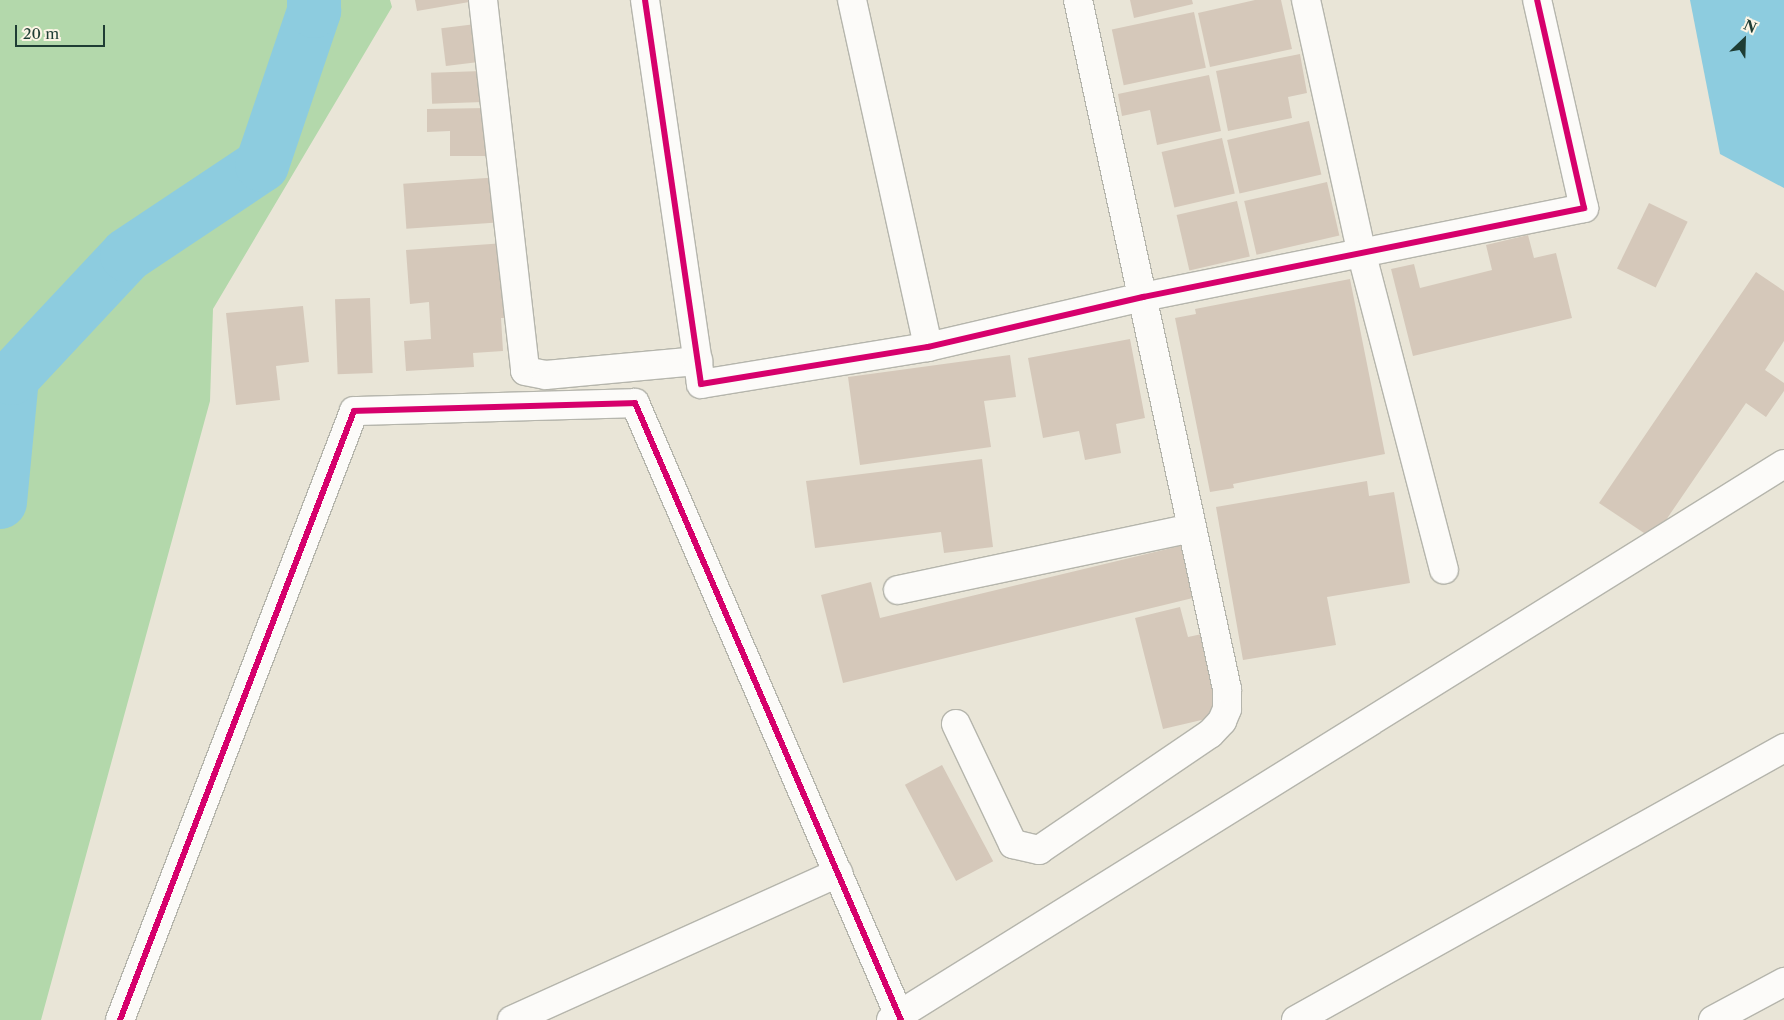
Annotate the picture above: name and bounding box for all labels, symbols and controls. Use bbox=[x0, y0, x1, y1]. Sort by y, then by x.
scale bar bbox=[18, 15, 108, 47]
north arrow bbox=[1719, 15, 1769, 65]
text: N bbox=[1741, 16, 1759, 37]
text: 20 m bbox=[23, 24, 59, 43]

